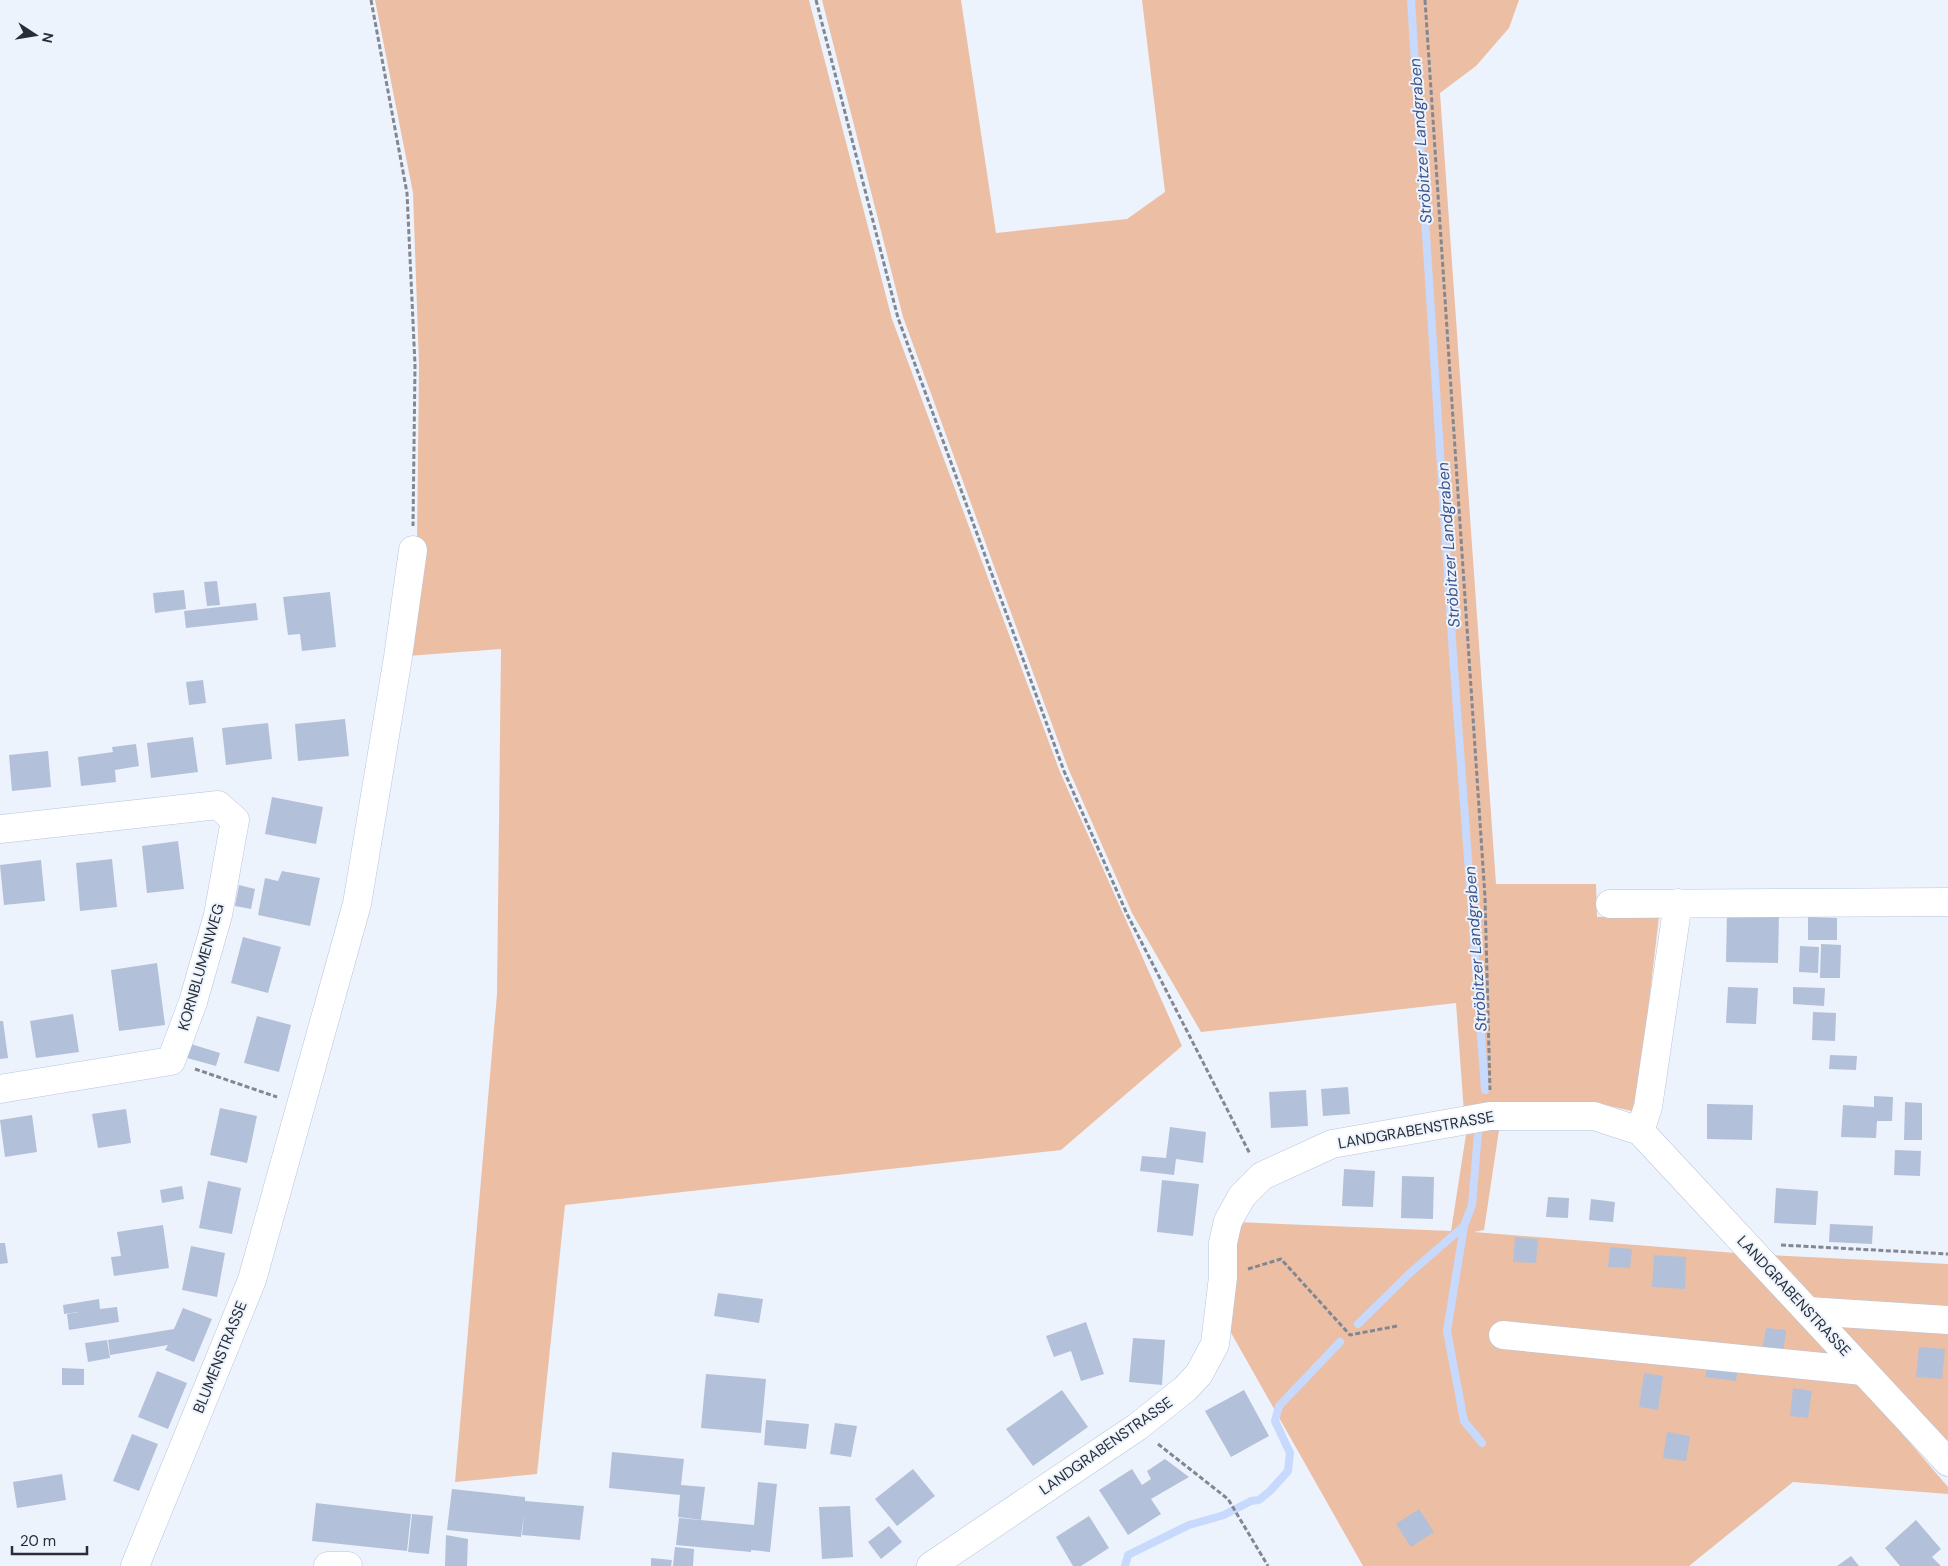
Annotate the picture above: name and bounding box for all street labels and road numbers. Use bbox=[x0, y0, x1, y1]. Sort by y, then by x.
street label: KORNBLUMENWEG bbox=[173, 901, 229, 1033]
street label: LANDGRABENSTRASSE bbox=[1336, 1106, 1496, 1154]
street label: LANDGRABENSTRASSE bbox=[1733, 1231, 1855, 1361]
street label: BLUMENSTRASSE bbox=[188, 1298, 252, 1416]
street label: LANDGRABENSTRASSE bbox=[1035, 1392, 1177, 1500]

